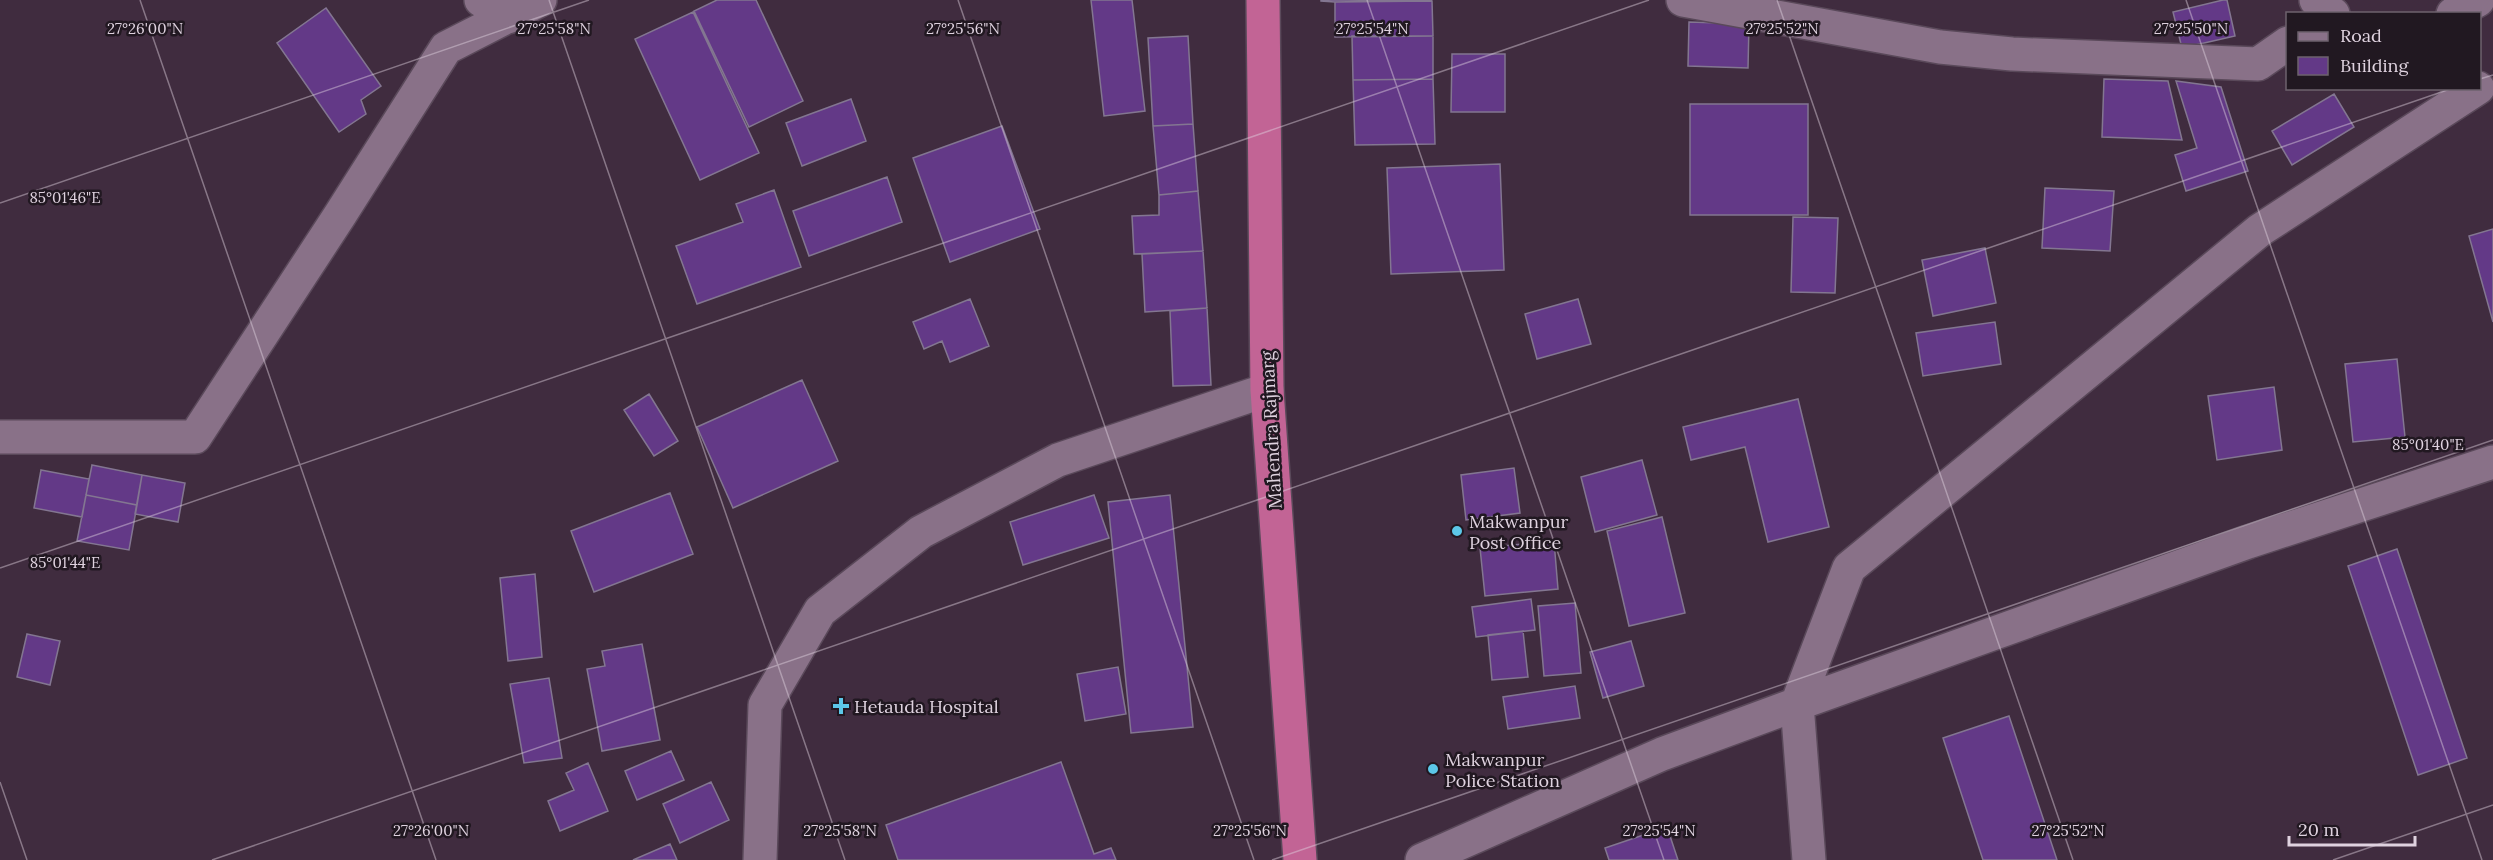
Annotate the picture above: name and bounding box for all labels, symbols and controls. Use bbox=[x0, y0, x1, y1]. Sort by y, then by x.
legend bbox=[2286, 12, 2481, 90]
text: 27°26'00"N bbox=[107, 19, 183, 38]
text: 27°25'58"N bbox=[517, 19, 591, 38]
text: 27°25'56"N bbox=[926, 19, 1000, 38]
text: 27°25'54"N bbox=[1335, 19, 1409, 38]
text: 27°25'52"N bbox=[1745, 19, 1819, 38]
text: 27°25'50"N bbox=[2154, 19, 2228, 38]
text: Road bbox=[2340, 24, 2382, 47]
text: Building bbox=[2340, 54, 2410, 77]
text: 85°01'46"E bbox=[29, 188, 101, 207]
street label: Mahendra Rajmarg bbox=[1255, 349, 1287, 510]
text: 85°01'40"E bbox=[2392, 435, 2464, 454]
place label: Makwanpur Post Office bbox=[1469, 510, 1568, 554]
marker: Makwanpur Post Office bbox=[1450, 524, 1464, 538]
text: 85°01'44"E bbox=[30, 553, 100, 572]
place label: Hetauda Hospital bbox=[854, 695, 999, 718]
marker: Hetauda Hospital bbox=[832, 697, 850, 715]
place label: Makwanpur Police Station bbox=[1445, 748, 1560, 792]
marker: Makwanpur Police Station bbox=[1426, 762, 1440, 776]
scale bar bbox=[2289, 809, 2415, 847]
text: 20 m bbox=[2298, 818, 2340, 841]
text: 27°26'00"N bbox=[393, 821, 469, 840]
text: 27°25'58"N bbox=[803, 821, 877, 840]
text: 27°25'56"N bbox=[1213, 821, 1287, 840]
text: 27°25'54"N bbox=[1622, 821, 1696, 840]
text: 27°25'52"N bbox=[2031, 821, 2105, 840]

